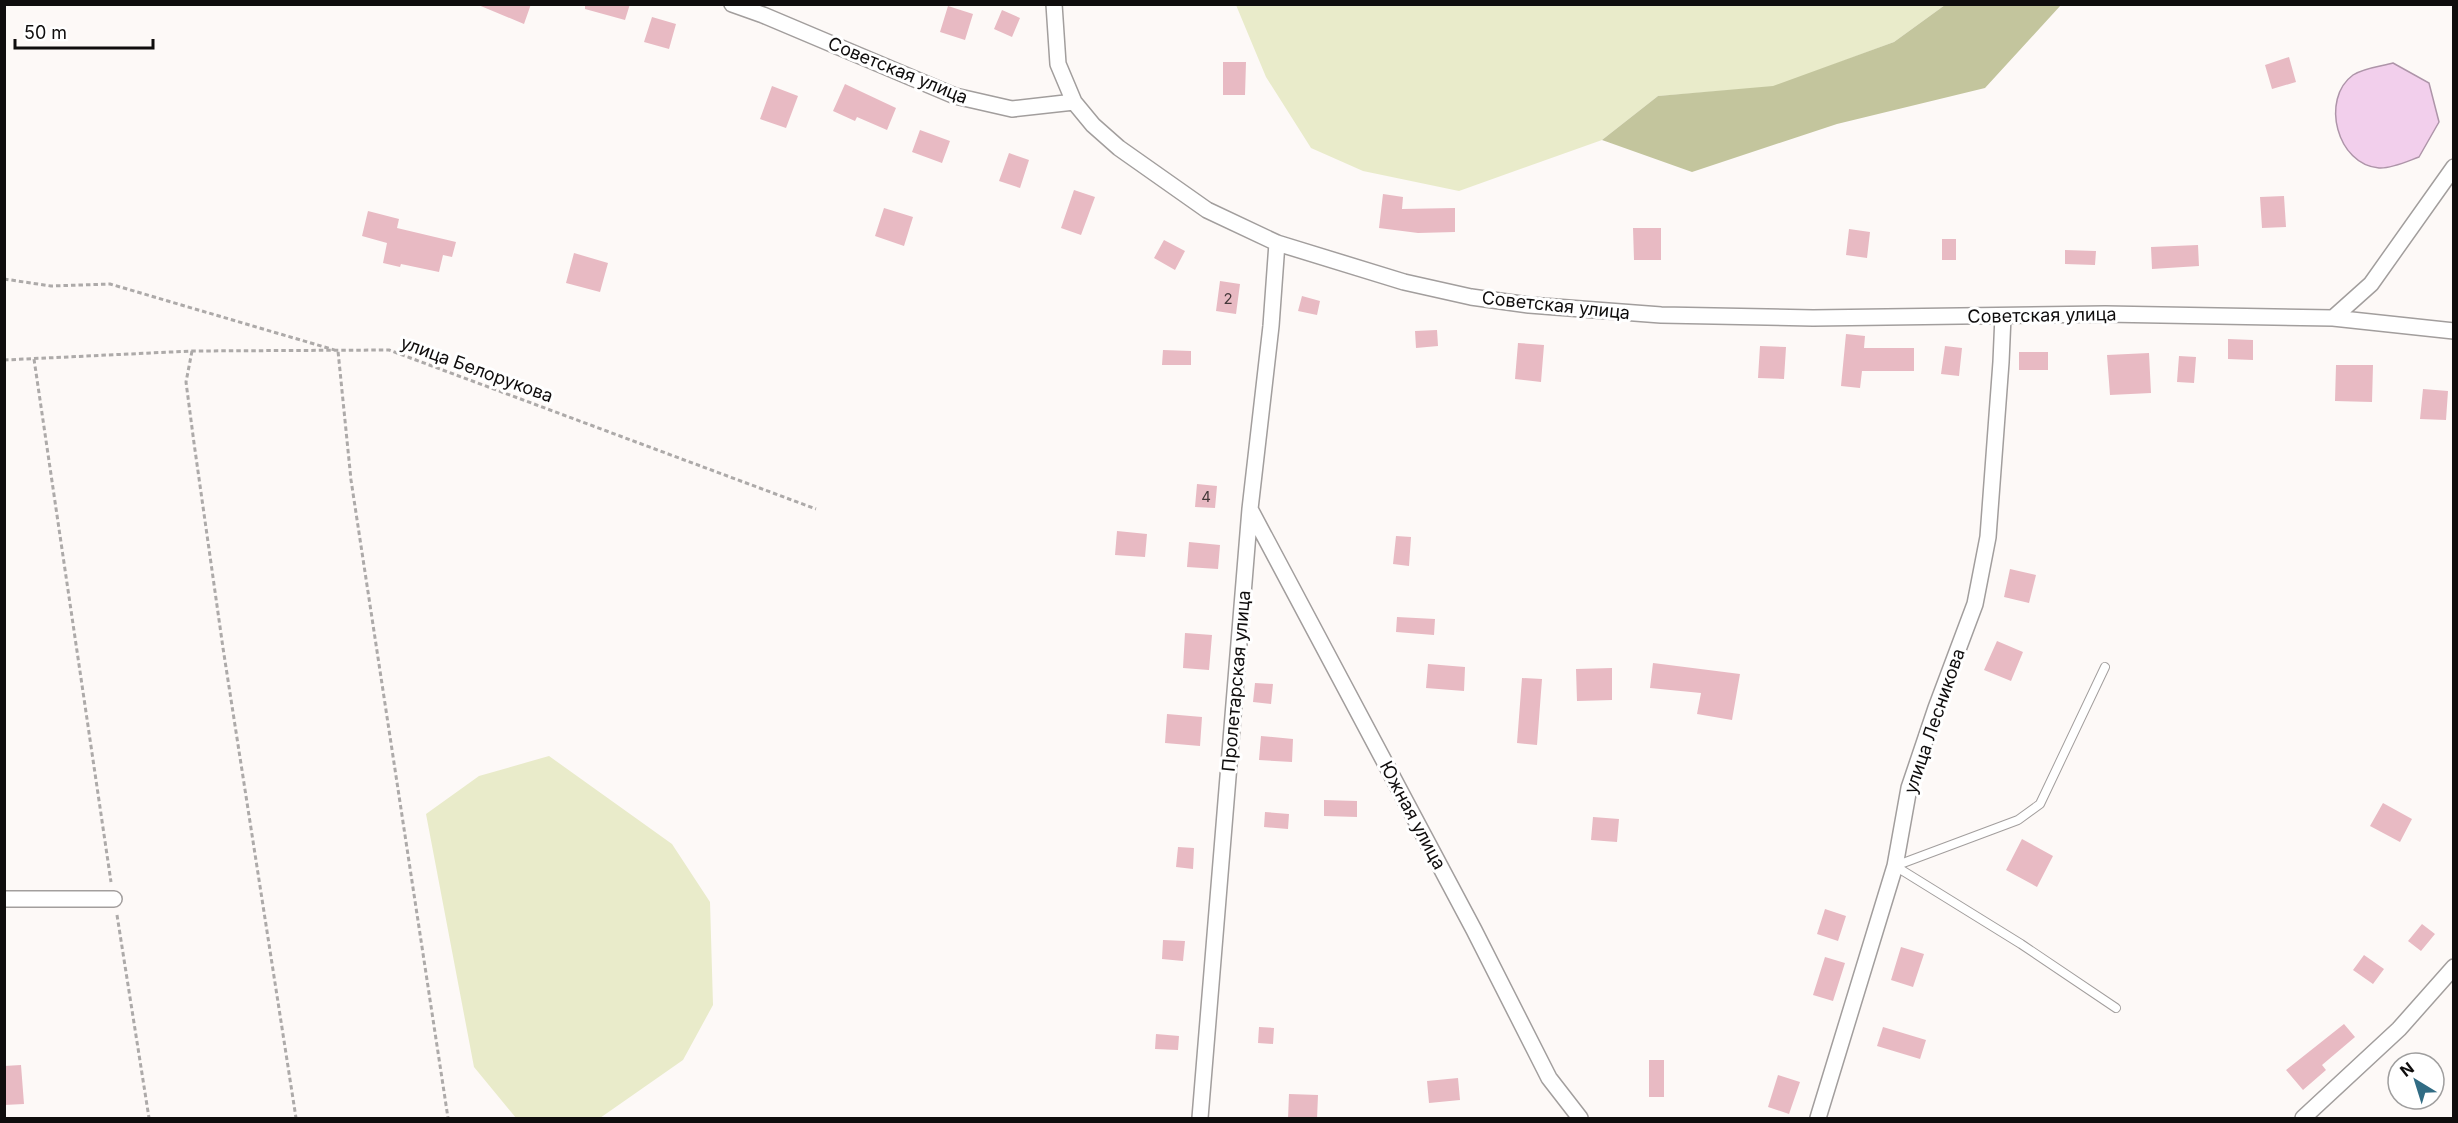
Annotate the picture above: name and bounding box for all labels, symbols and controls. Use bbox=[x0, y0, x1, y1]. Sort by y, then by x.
scale bar bbox=[15, 12, 153, 50]
text: 50 m bbox=[24, 22, 67, 43]
street label: Советская улица bbox=[825, 32, 971, 108]
street label: Советская улица bbox=[1481, 287, 1631, 323]
house number: 2 bbox=[1223, 289, 1233, 308]
street label: Советская улица bbox=[1967, 303, 2117, 327]
street label: улица Белорукова bbox=[398, 332, 556, 406]
house number: 4 bbox=[1201, 487, 1211, 506]
street label: Пролетарская улица bbox=[1218, 589, 1254, 773]
street label: улица Лесникова bbox=[1899, 646, 1969, 796]
street label: Южная улица bbox=[1376, 757, 1450, 873]
north arrow bbox=[2386, 1051, 2446, 1111]
text: N bbox=[2396, 1058, 2418, 1081]

